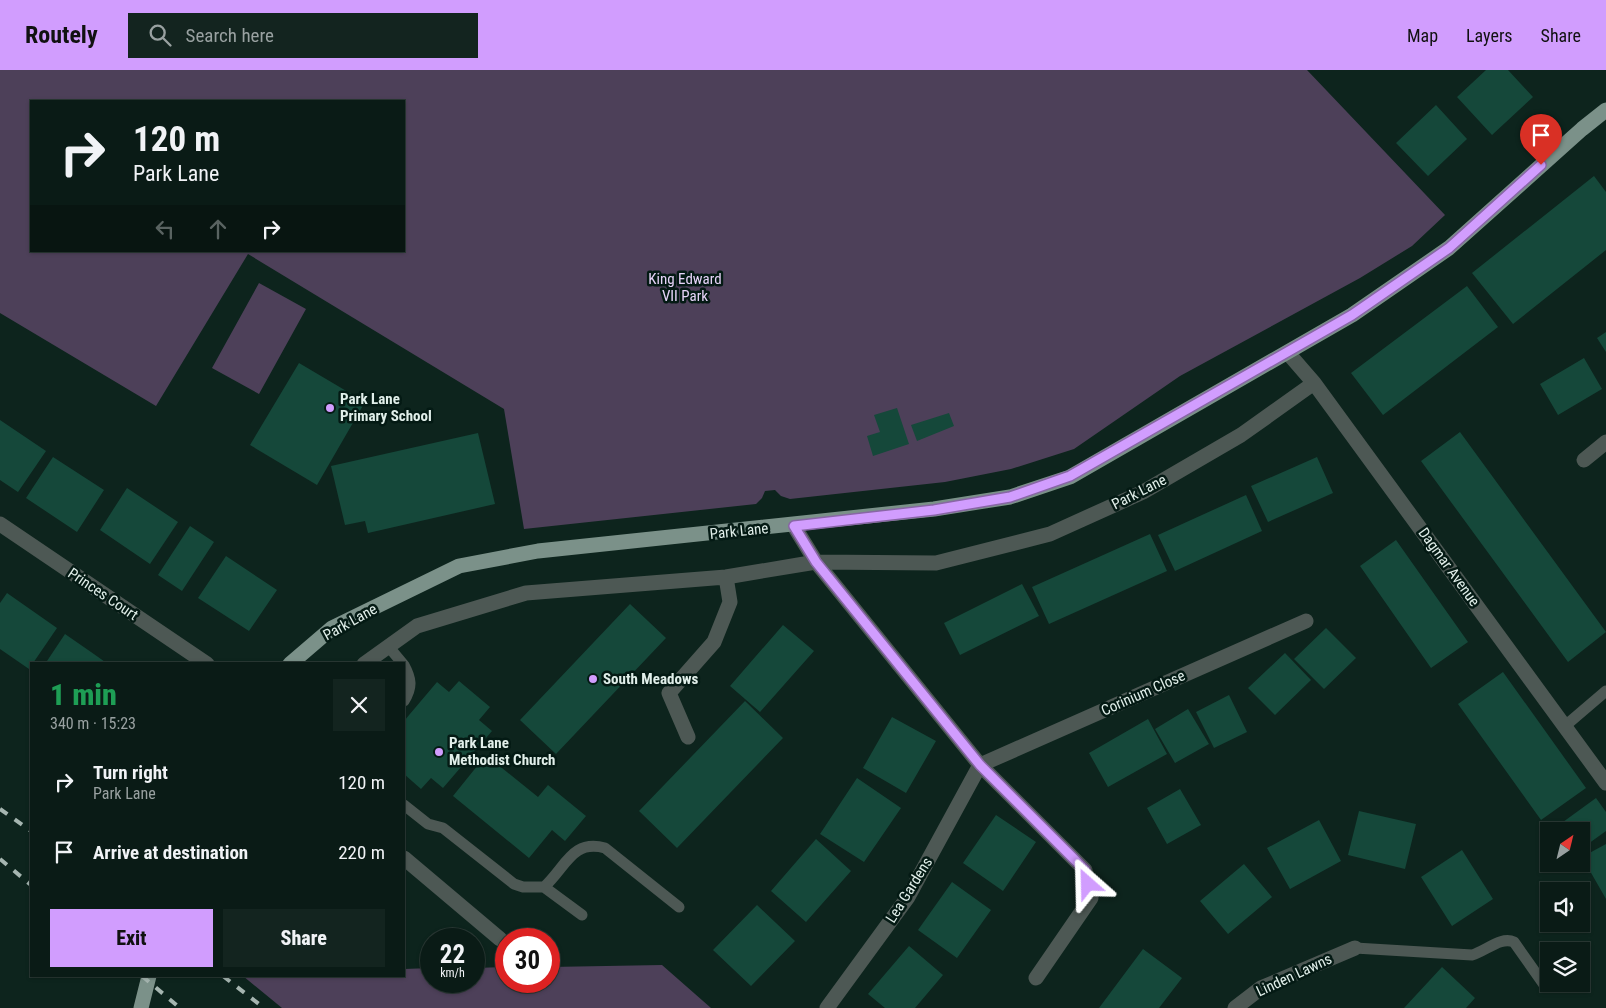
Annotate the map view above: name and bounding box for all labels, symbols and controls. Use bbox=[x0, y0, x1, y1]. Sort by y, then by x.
search box bbox=[128, 13, 478, 58]
text: Routely bbox=[25, 21, 98, 49]
icon: search bbox=[146, 21, 174, 49]
text: Search here bbox=[186, 24, 274, 47]
text: Map bbox=[1407, 25, 1438, 46]
text: Layers bbox=[1466, 25, 1513, 46]
text: Share bbox=[1541, 25, 1581, 46]
pin bbox=[1520, 114, 1562, 165]
text: 120 m bbox=[133, 119, 220, 160]
icon: right bbox=[50, 120, 115, 185]
icon: arrive bbox=[1527, 121, 1555, 149]
text: Park Lane bbox=[133, 161, 219, 186]
icon: left bbox=[151, 215, 179, 243]
icon: ahead bbox=[204, 215, 232, 243]
icon: right bbox=[257, 215, 285, 243]
park label: King Edward VII Park bbox=[648, 270, 722, 305]
place label: Park Lane Primary School bbox=[340, 390, 432, 425]
marker: Park Lane Primary School bbox=[324, 402, 336, 414]
street label: Park Lane bbox=[1109, 471, 1169, 513]
street label: Park Lane bbox=[709, 519, 769, 543]
street label: Dagmar Avenue bbox=[1414, 524, 1484, 610]
street label: Princes Court bbox=[65, 564, 141, 624]
street label: Park Lane bbox=[320, 600, 380, 644]
street label: Corinium Close bbox=[1098, 666, 1188, 720]
place label: South Meadows bbox=[603, 670, 698, 688]
marker: South Meadows bbox=[587, 673, 599, 685]
text: 1 min bbox=[50, 677, 117, 712]
button: close bbox=[333, 679, 385, 731]
text: 340 m · 15:23 bbox=[50, 714, 136, 733]
place label: Park Lane Methodist Church bbox=[449, 734, 556, 769]
marker: Park Lane Methodist Church bbox=[433, 746, 445, 758]
text: Turn right bbox=[93, 761, 168, 784]
icon: right bbox=[50, 768, 78, 796]
text: 120 m bbox=[338, 771, 385, 794]
text: Park Lane bbox=[93, 784, 156, 803]
north arrow bbox=[1540, 822, 1590, 872]
map controls bbox=[1540, 822, 1590, 992]
icon: arrive bbox=[50, 838, 78, 866]
text: Arrive at destination bbox=[93, 841, 248, 864]
text: 220 m bbox=[338, 841, 385, 864]
street label: Lea Gardens bbox=[882, 854, 936, 926]
position arrow bbox=[1061, 857, 1113, 909]
button: sound bbox=[1540, 882, 1590, 932]
button: Exit bbox=[50, 909, 213, 967]
button: Share bbox=[223, 909, 385, 967]
speed limit sign: 30 bbox=[495, 928, 560, 993]
text: 22 bbox=[440, 940, 465, 969]
button: layers bbox=[1540, 942, 1590, 992]
street label: Linden Lawns bbox=[1253, 950, 1335, 1000]
text: km/h bbox=[440, 966, 465, 980]

